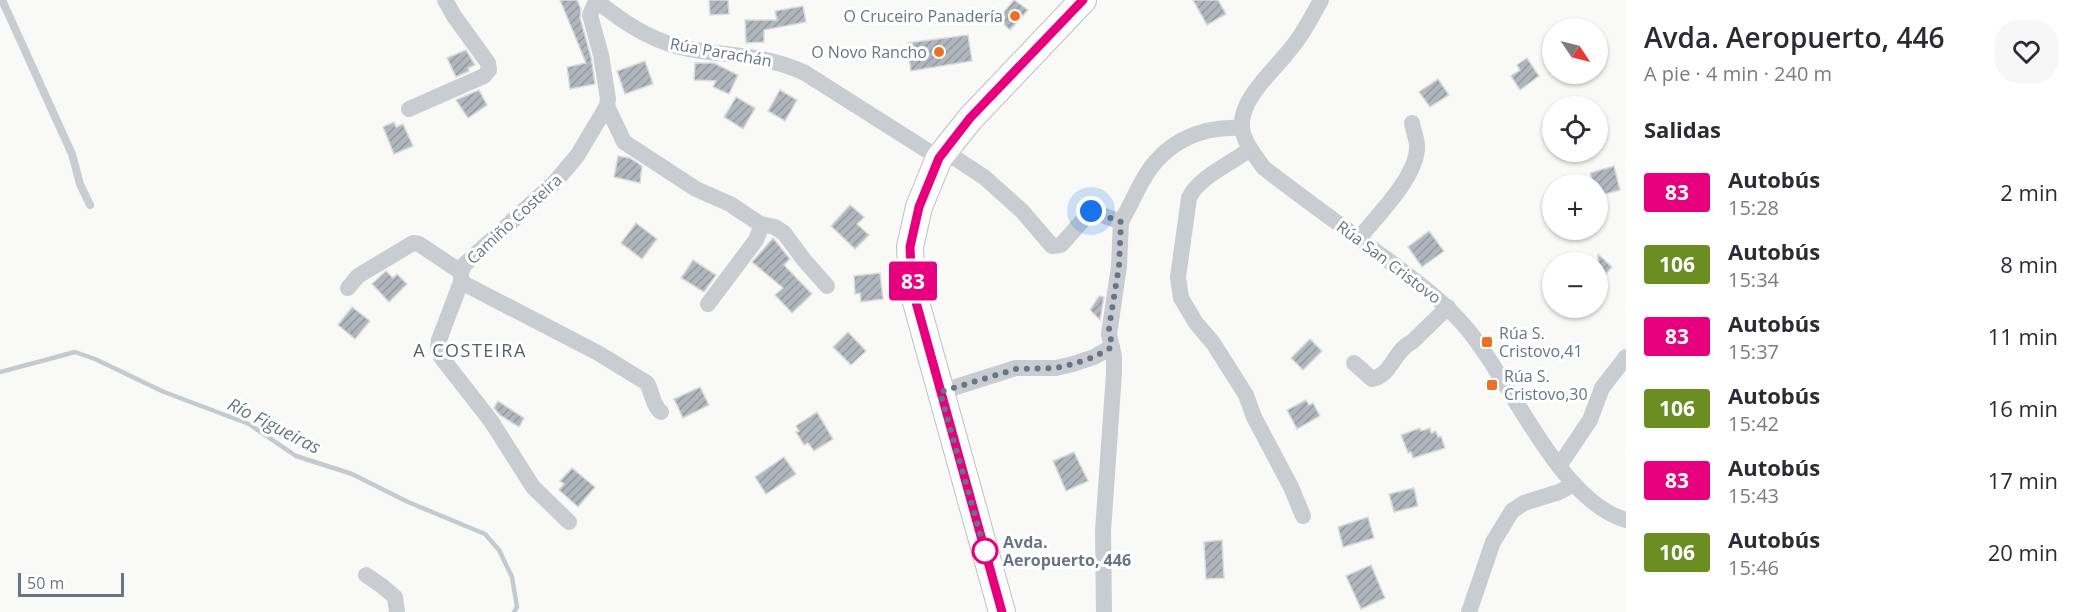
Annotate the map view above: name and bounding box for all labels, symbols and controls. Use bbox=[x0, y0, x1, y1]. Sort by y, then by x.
place label: O Cruceiro Panadería bbox=[844, 5, 1003, 27]
marker: O Cruceiro Panadería bbox=[1008, 9, 1022, 23]
north arrow bbox=[1542, 18, 1608, 84]
map controls bbox=[1542, 18, 1608, 318]
text: Avda. Aeropuerto, 446 bbox=[1644, 18, 1944, 56]
button: heart bbox=[1995, 20, 2058, 83]
street label: Rúa Parachán bbox=[668, 32, 774, 72]
place label: O Novo Rancho bbox=[811, 41, 927, 63]
marker: O Novo Rancho bbox=[932, 45, 946, 59]
text: A pie · 4 min · 240 m bbox=[1644, 60, 1832, 87]
button: locate bbox=[1542, 96, 1608, 162]
text: Salidas bbox=[1644, 114, 1721, 144]
text: Autobús bbox=[1728, 164, 1820, 194]
street label: Camiño Costeira bbox=[462, 169, 566, 269]
button: + bbox=[1542, 174, 1608, 240]
text: 2 min bbox=[2000, 177, 2058, 207]
text: 83 bbox=[1665, 178, 1689, 206]
text: 15:28 bbox=[1728, 194, 1779, 221]
your location bbox=[1076, 196, 1106, 226]
street label: Rúa San Cristovo bbox=[1332, 215, 1446, 309]
text: Autobús bbox=[1728, 236, 1820, 266]
text: 8 min bbox=[2000, 249, 2058, 279]
text: 106 bbox=[1659, 250, 1695, 278]
button: − bbox=[1542, 252, 1608, 318]
line badge: 83 bbox=[886, 262, 940, 300]
text: 15:34 bbox=[1728, 266, 1779, 293]
text: 83 bbox=[901, 267, 925, 295]
text: Autobús bbox=[1728, 308, 1820, 338]
text: 11 min bbox=[1988, 321, 2058, 351]
place label: Rúa S. Cristovo,41 bbox=[1499, 322, 1583, 362]
text: 83 bbox=[1665, 322, 1689, 350]
marker: Rúa S. Cristovo,41 bbox=[1480, 335, 1494, 349]
district label: A COSTEIRA bbox=[413, 338, 527, 362]
text: 15:37 bbox=[1728, 338, 1779, 365]
place label: Rúa S. Cristovo,30 bbox=[1504, 365, 1588, 405]
marker: Rúa S. Cristovo,30 bbox=[1485, 378, 1499, 392]
text: Autobús bbox=[1728, 380, 1820, 410]
water label: Río Figueiras bbox=[224, 391, 325, 459]
text: 16 min bbox=[1988, 393, 2058, 423]
text: 106 bbox=[1659, 394, 1695, 422]
text: 15:42 bbox=[1728, 410, 1779, 437]
text: Autobús bbox=[1728, 452, 1820, 482]
text: 17 min bbox=[1988, 465, 2058, 495]
text: 83 bbox=[1665, 466, 1689, 494]
text: 15:43 bbox=[1728, 482, 1779, 509]
text: Autobús bbox=[1728, 524, 1820, 554]
place label: Avda. Aeropuerto, 446 bbox=[1003, 531, 1131, 571]
text: 20 min bbox=[1988, 537, 2058, 567]
marker: Avda. Aeropuerto, 446 bbox=[972, 538, 998, 564]
text: 106 bbox=[1659, 538, 1695, 566]
text: 15:46 bbox=[1728, 554, 1779, 581]
scale bar bbox=[18, 570, 124, 598]
text: 50 m bbox=[27, 572, 64, 594]

